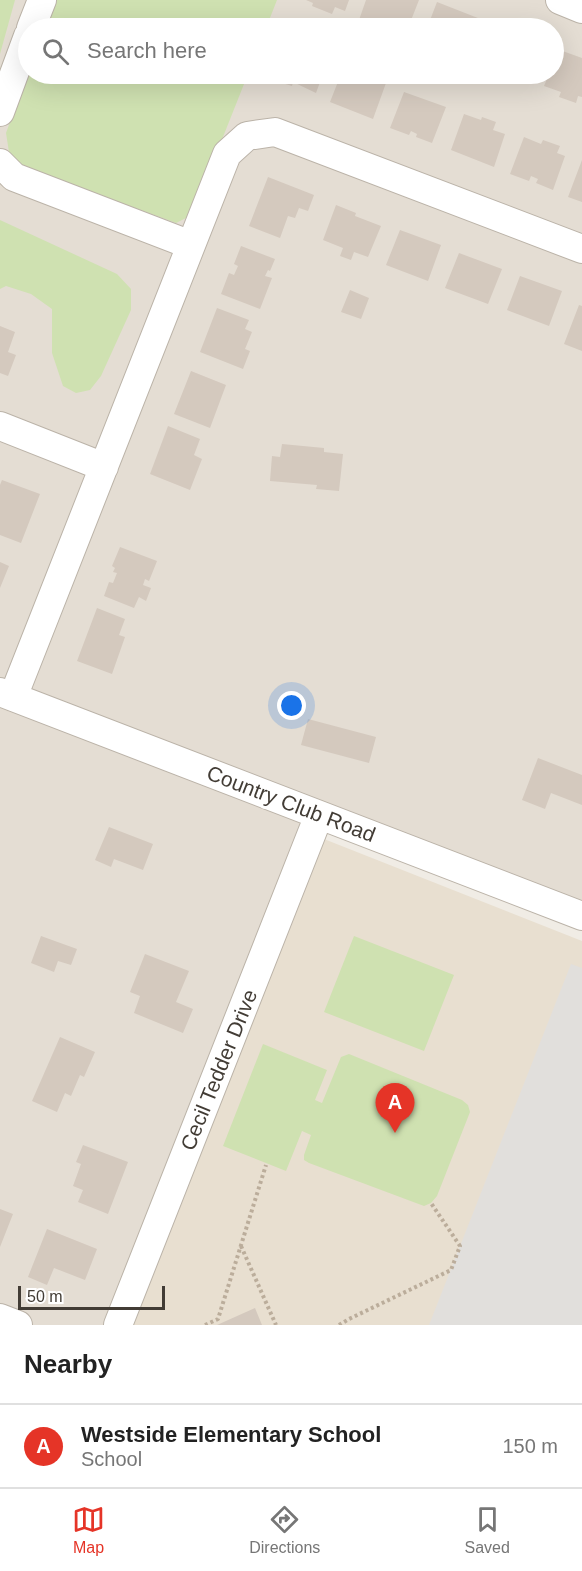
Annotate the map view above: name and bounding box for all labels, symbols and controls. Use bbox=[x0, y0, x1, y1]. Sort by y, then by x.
search box bbox=[18, 18, 564, 84]
icon: search bbox=[39, 35, 72, 68]
text: Search here bbox=[87, 38, 207, 63]
your location bbox=[277, 691, 306, 720]
street label: Country Club Road bbox=[204, 761, 379, 846]
street label: Cecil Tedder Drive bbox=[176, 986, 261, 1153]
pin: A bbox=[376, 1084, 414, 1133]
scale bar bbox=[18, 1283, 165, 1310]
text: 50 m bbox=[27, 1288, 63, 1305]
text: Nearby bbox=[24, 1349, 112, 1379]
text: Westside Elementary School bbox=[81, 1422, 381, 1447]
text: A bbox=[36, 1435, 51, 1457]
text: 150 m bbox=[502, 1435, 558, 1457]
text: School bbox=[81, 1448, 142, 1470]
tab: Map bbox=[72, 1503, 105, 1557]
tab: Directions bbox=[249, 1503, 320, 1557]
tab: Saved bbox=[465, 1503, 510, 1557]

